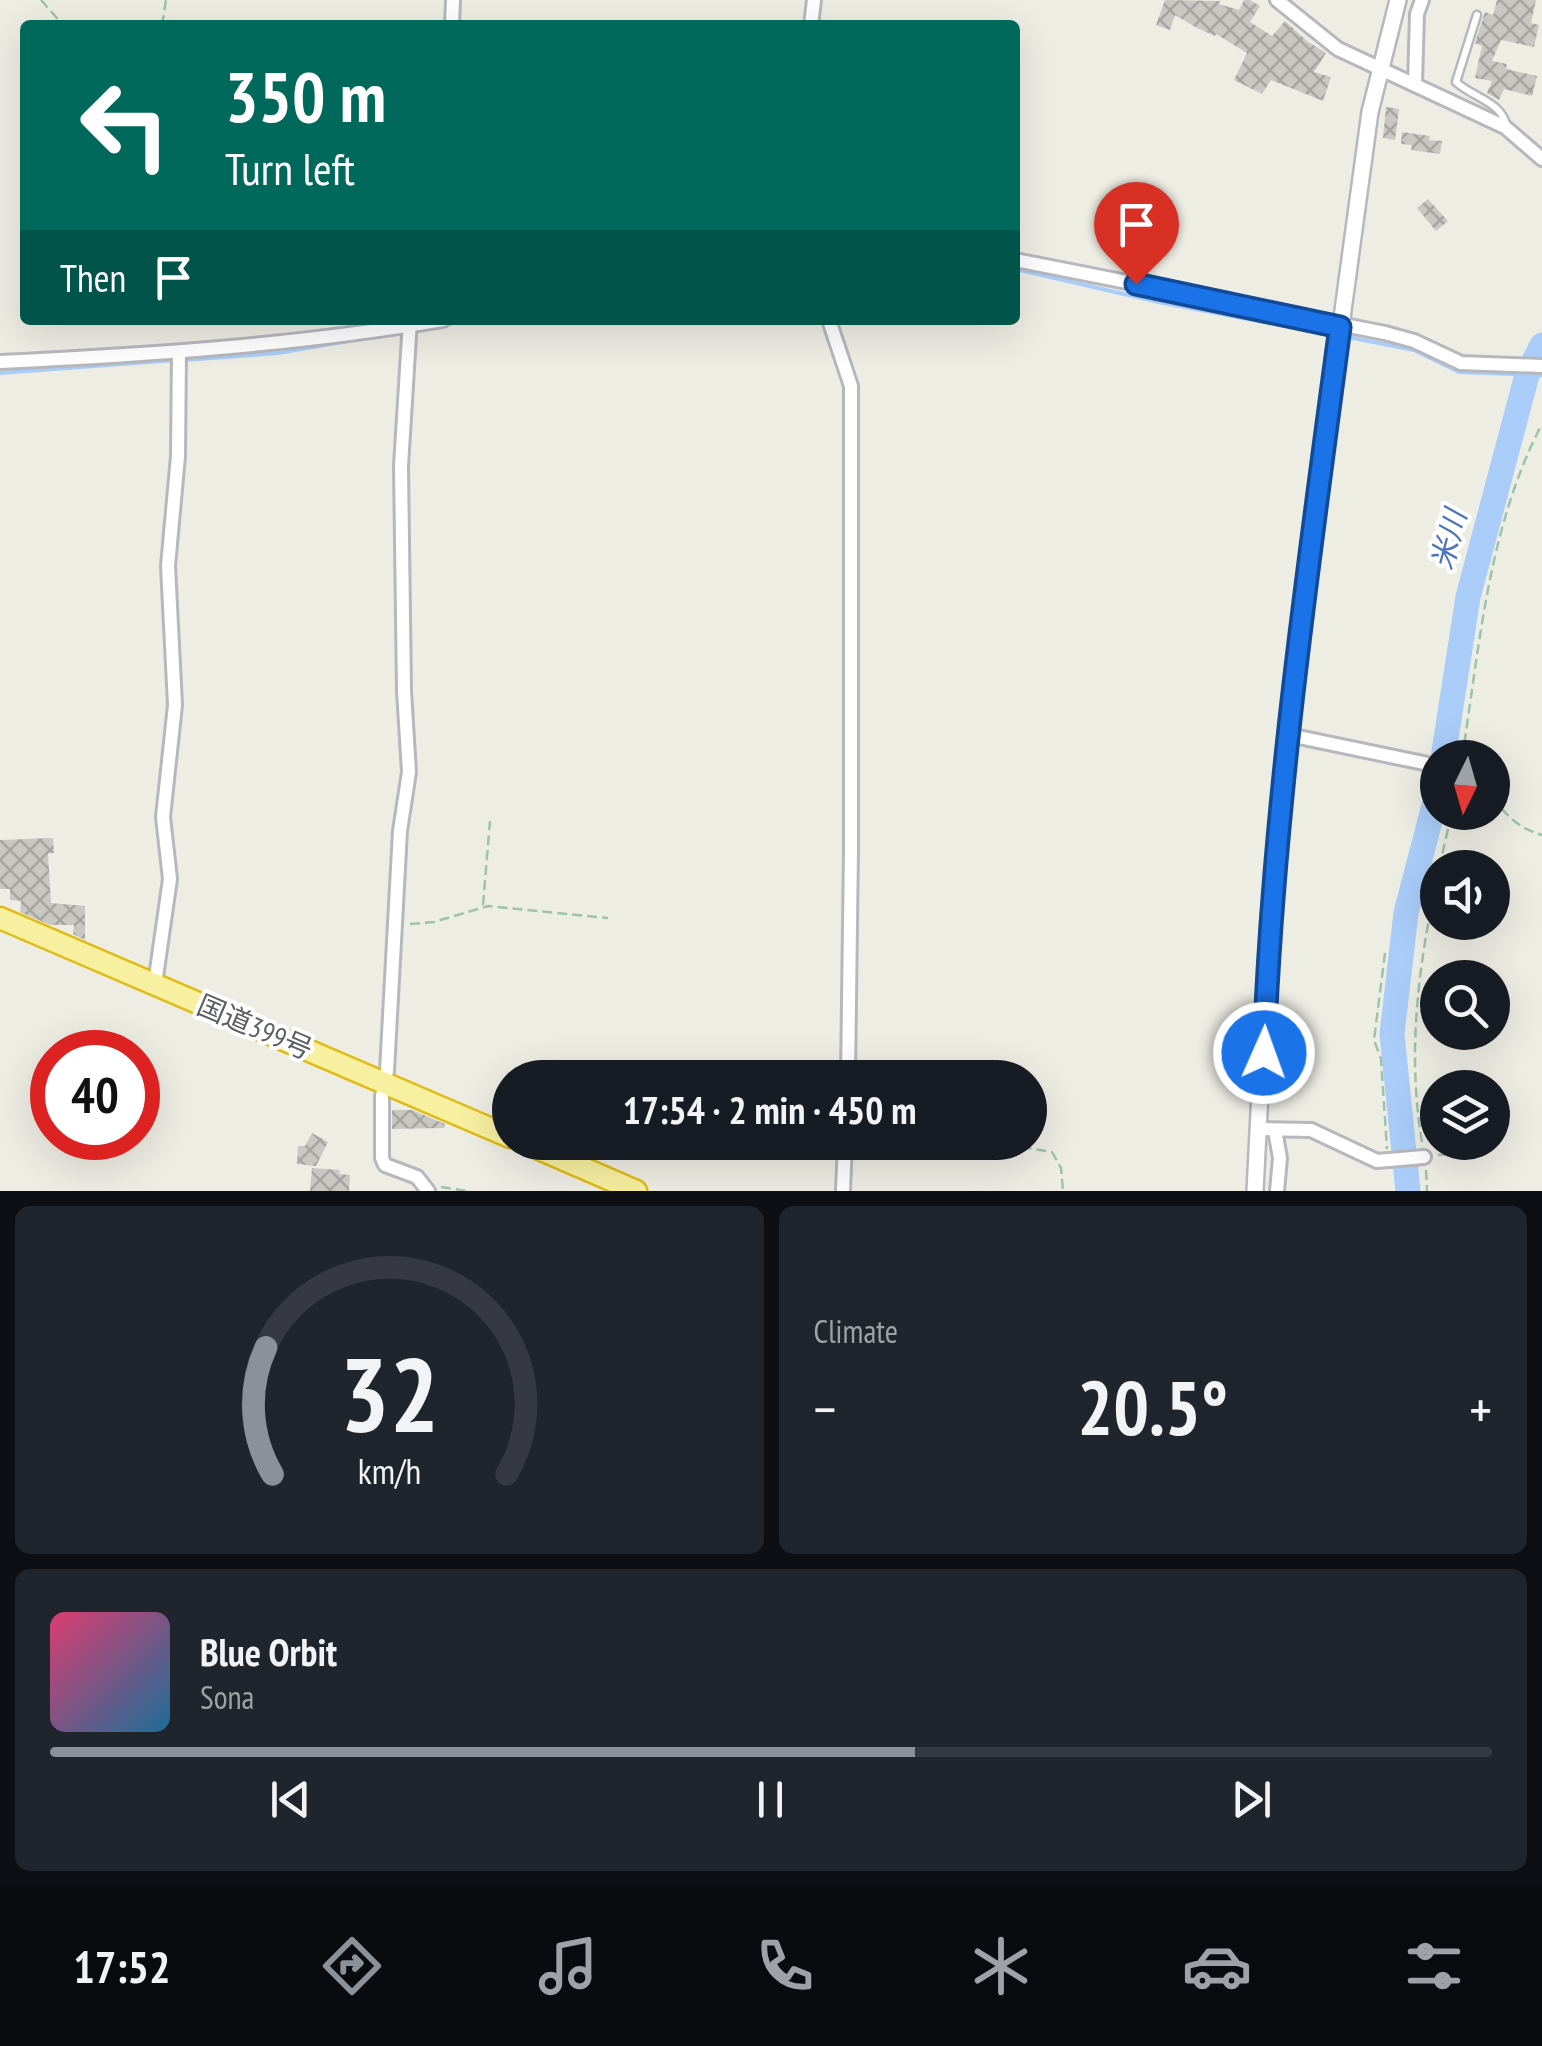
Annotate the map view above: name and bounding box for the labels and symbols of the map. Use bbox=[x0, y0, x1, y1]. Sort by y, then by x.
pin bbox=[1094, 182, 1179, 285]
water label: 米川 bbox=[1421, 503, 1475, 574]
north arrow bbox=[1420, 740, 1510, 830]
street label: 国道399号 bbox=[192, 986, 318, 1067]
position arrow bbox=[1212, 1001, 1316, 1105]
speed limit sign: 40 bbox=[30, 1030, 160, 1160]

